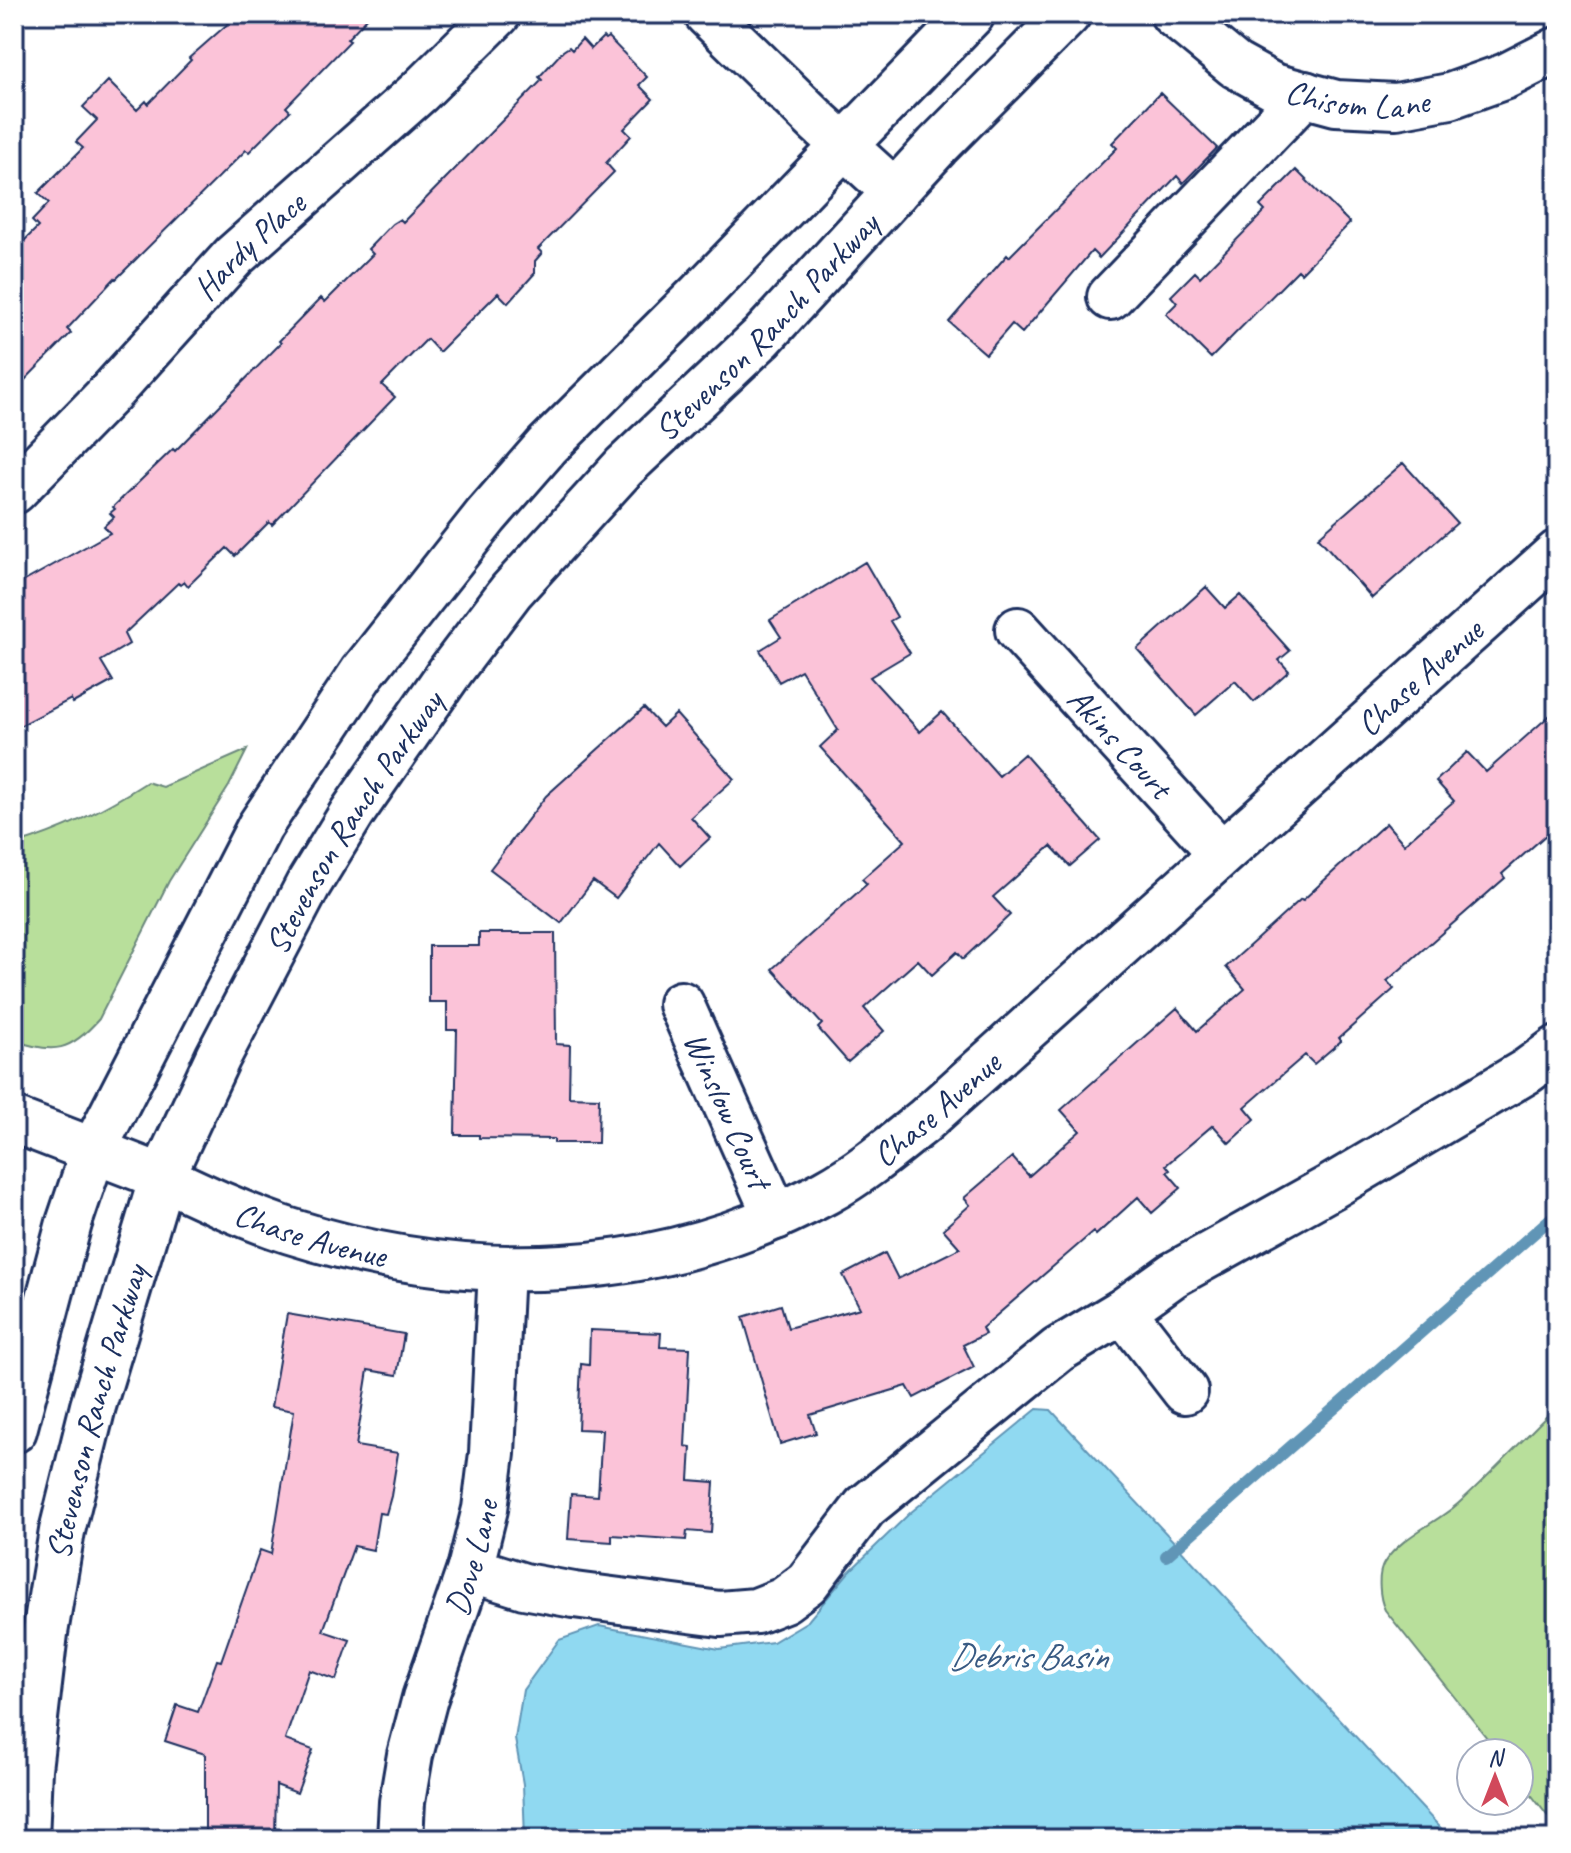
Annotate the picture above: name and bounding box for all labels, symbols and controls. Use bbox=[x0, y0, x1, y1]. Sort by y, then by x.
street label: Chisom Lane bbox=[1281, 69, 1435, 128]
street label: Hardy Place bbox=[184, 181, 316, 309]
street label: Stevenson Ranch Parkway bbox=[645, 201, 890, 450]
street label: Chase Avenue bbox=[1347, 608, 1493, 745]
street label: Akins Court bbox=[1058, 678, 1184, 810]
street label: Stevenson Ranch Parkway bbox=[255, 680, 454, 961]
street label: Winslow Court bbox=[674, 1025, 783, 1199]
street label: Chase Avenue bbox=[864, 1041, 1011, 1176]
street label: Chase Avenue bbox=[228, 1192, 392, 1277]
street label: Stevenson Ranch Parkway bbox=[37, 1256, 157, 1562]
street label: Dove Lane bbox=[435, 1495, 508, 1621]
water label: Debris Basin bbox=[949, 1633, 1110, 1679]
north arrow bbox=[1455, 1737, 1535, 1817]
text: N bbox=[1488, 1744, 1505, 1772]

